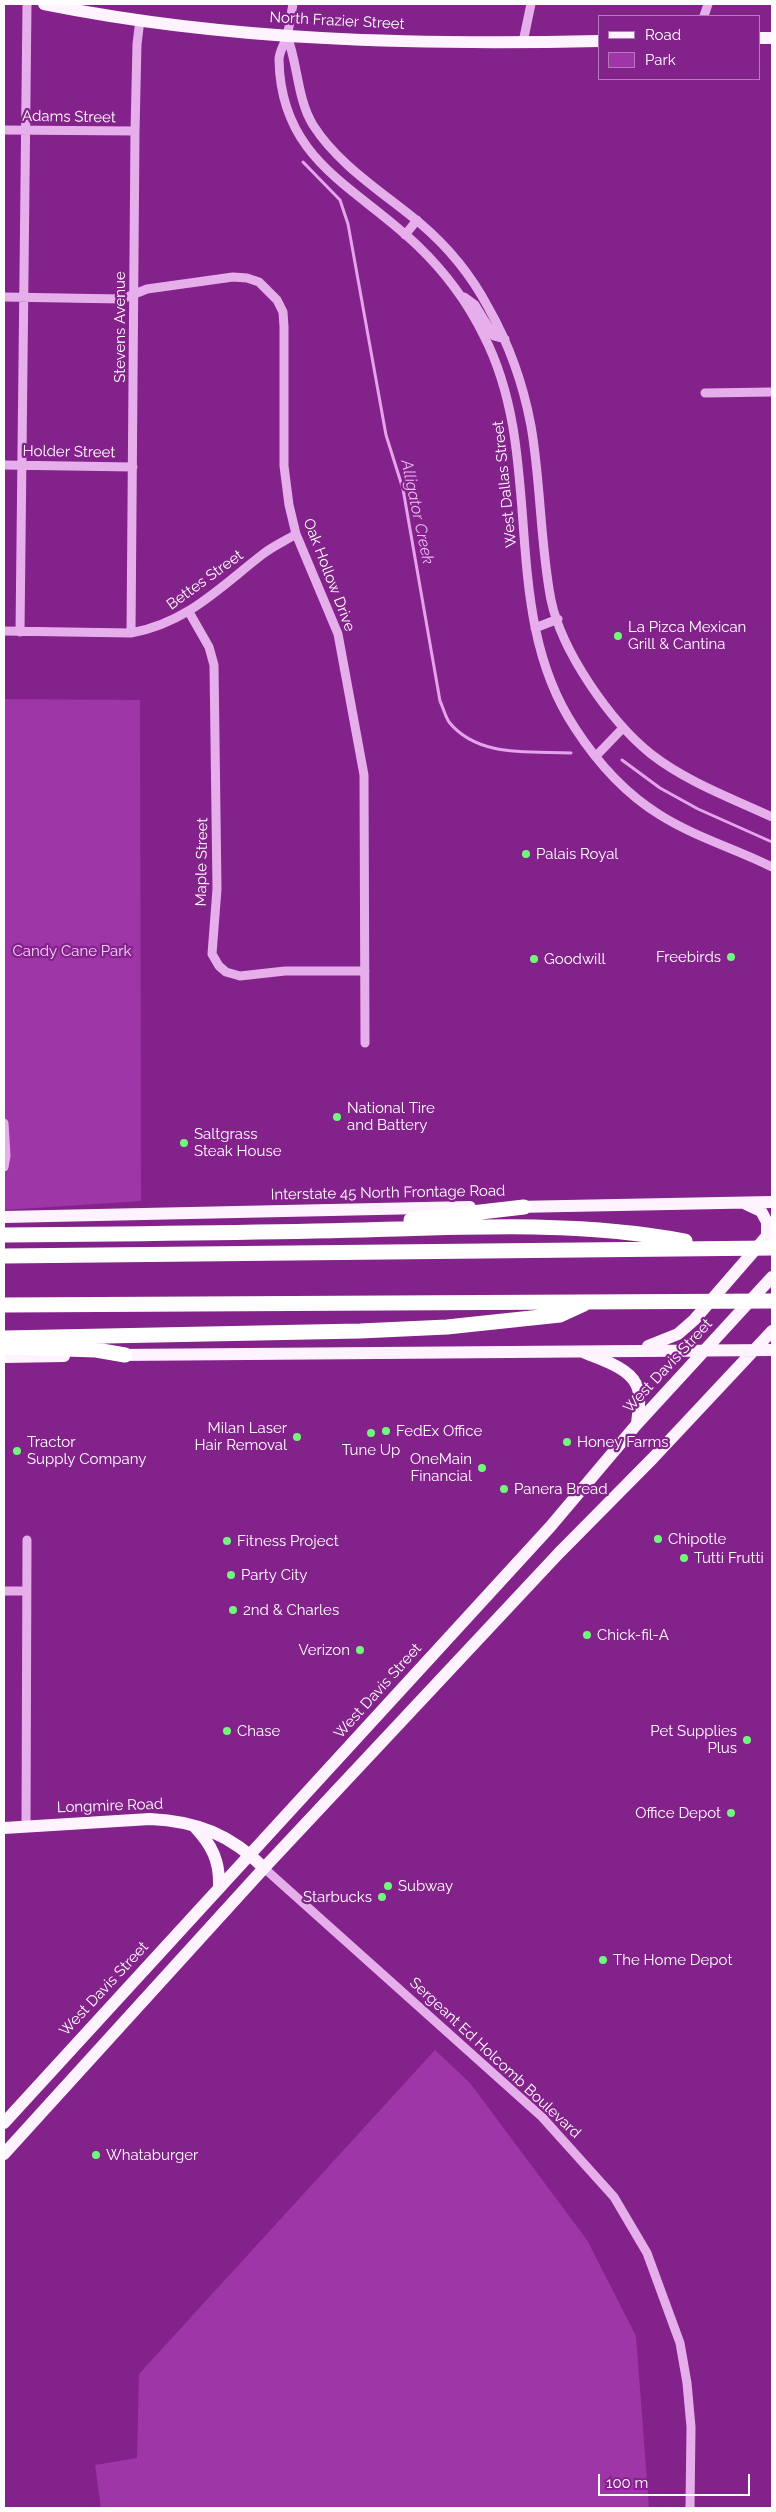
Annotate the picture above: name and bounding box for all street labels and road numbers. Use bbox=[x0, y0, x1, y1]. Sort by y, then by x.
street label: North Frazier Street bbox=[269, 8, 405, 34]
street label: Adams Street bbox=[22, 107, 116, 127]
street label: Stevens Avenue bbox=[111, 271, 129, 383]
street label: West Dallas Street bbox=[489, 420, 521, 548]
street label: Holder Street bbox=[22, 442, 116, 462]
street label: Oak Hollow Drive bbox=[299, 516, 359, 634]
street label: Bettes Street bbox=[163, 546, 247, 614]
street label: Maple Street bbox=[192, 817, 212, 907]
street label: Interstate 45 North Frontage Road bbox=[271, 1182, 505, 1204]
street label: West Davis Street bbox=[620, 1315, 716, 1417]
street label: West Davis Street bbox=[330, 1640, 426, 1742]
street label: Longmire Road bbox=[57, 1795, 163, 1817]
street label: West Davis Street bbox=[56, 1938, 152, 2040]
street label: Sergeant Ed Holcomb Boulevard bbox=[406, 1974, 584, 2142]

